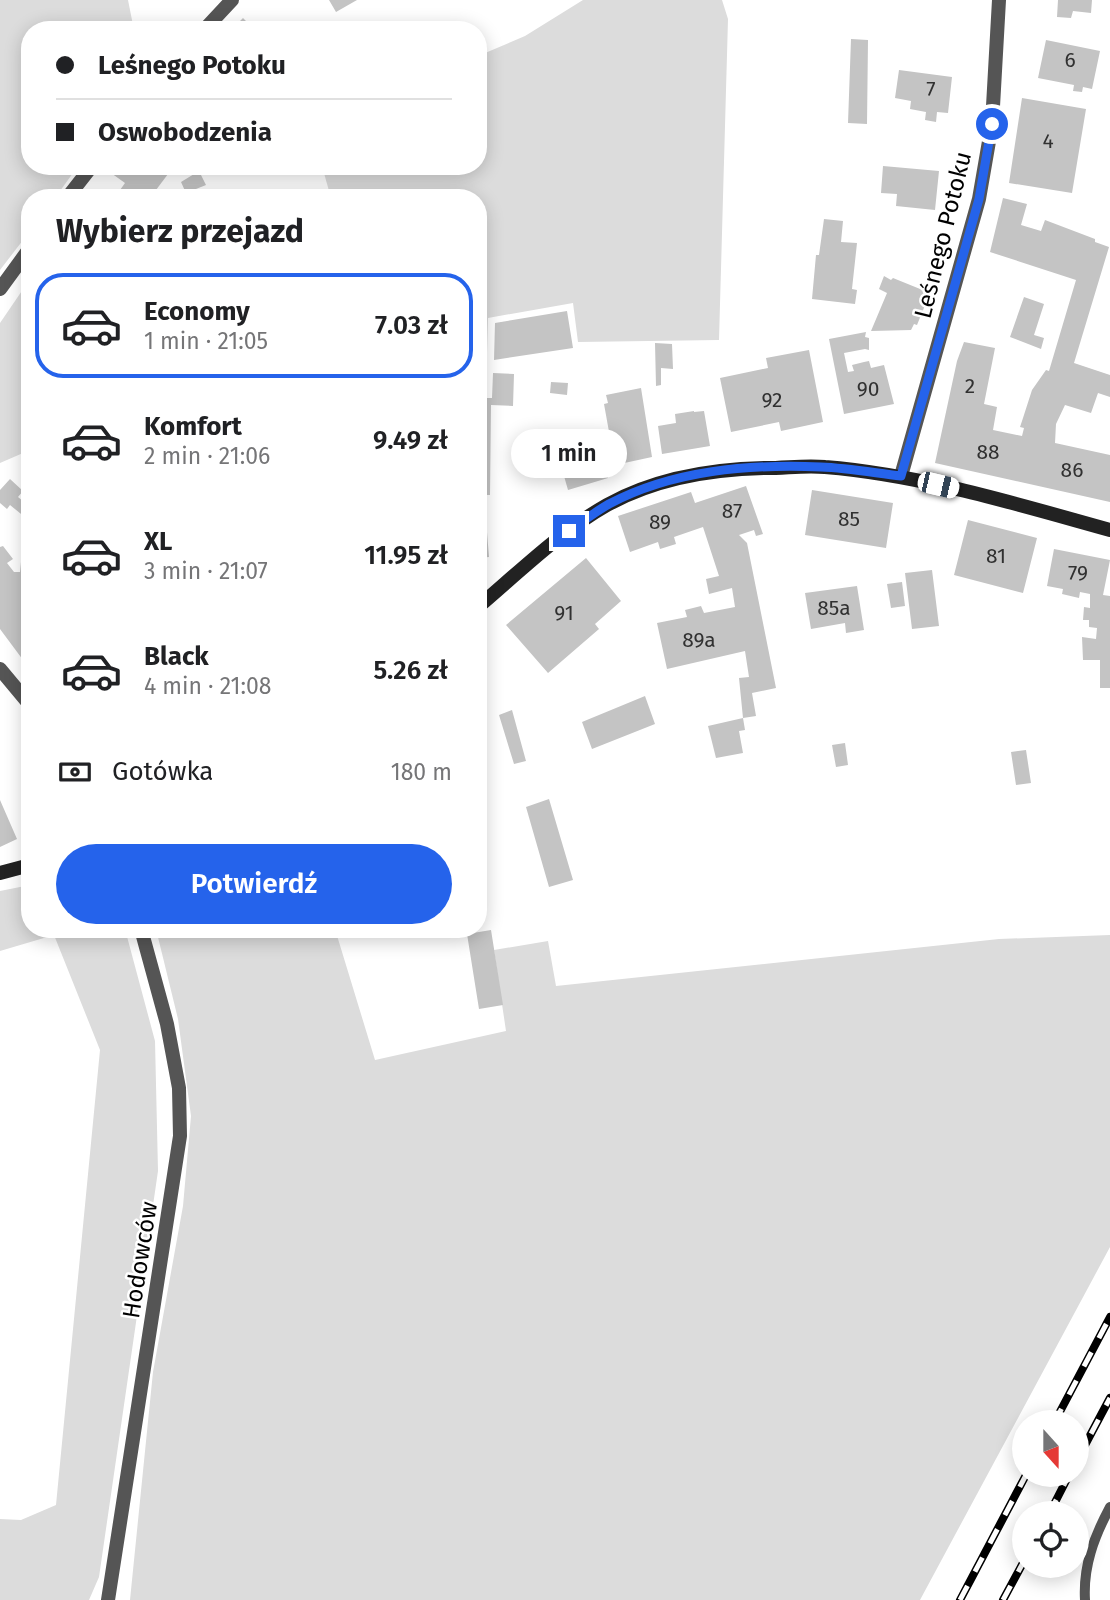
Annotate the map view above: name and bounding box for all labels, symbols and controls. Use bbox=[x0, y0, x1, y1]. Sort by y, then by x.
house number: 6 bbox=[1064, 47, 1076, 73]
text: Leśnego Potoku bbox=[98, 50, 286, 81]
house number: 7 bbox=[926, 76, 936, 102]
route start bbox=[976, 108, 1008, 140]
text: Oswobodzenia bbox=[98, 117, 272, 148]
house number: 4 bbox=[1042, 128, 1054, 154]
street label: Leśnego Potoku bbox=[909, 149, 977, 321]
text: Wybierz przejazd bbox=[56, 212, 304, 250]
icon: car bbox=[60, 294, 123, 357]
text: Economy bbox=[144, 296, 250, 327]
text: 7.03 zł bbox=[375, 310, 448, 341]
text: 1 min · 21:05 bbox=[144, 327, 268, 355]
house number: 2 bbox=[965, 373, 975, 399]
house number: 90 bbox=[857, 376, 879, 402]
house number: 92 bbox=[762, 387, 782, 413]
icon: car bbox=[60, 409, 123, 472]
text: Komfort bbox=[144, 411, 242, 442]
text: 9.49 zł bbox=[373, 425, 448, 456]
callout: 1 min bbox=[511, 430, 627, 478]
text: 1 min bbox=[541, 439, 597, 467]
house number: 88 bbox=[976, 439, 1000, 465]
text: 2 min · 21:06 bbox=[144, 442, 270, 470]
house number: 86 bbox=[1061, 457, 1083, 483]
car bbox=[916, 470, 961, 500]
house number: 87 bbox=[722, 498, 742, 524]
house number: 85 bbox=[838, 506, 860, 532]
house number: 89 bbox=[649, 509, 671, 535]
route end bbox=[553, 515, 585, 547]
icon: car bbox=[60, 524, 123, 587]
text: XL bbox=[144, 526, 172, 557]
text: 11.95 zł bbox=[364, 540, 448, 571]
house number: 81 bbox=[986, 543, 1006, 569]
text: 3 min · 21:07 bbox=[144, 557, 268, 585]
house number: 79 bbox=[1068, 560, 1088, 586]
house number: 85a bbox=[817, 595, 851, 621]
house number: 91 bbox=[554, 600, 574, 626]
house number: 89a bbox=[682, 627, 716, 653]
icon: car bbox=[60, 639, 123, 702]
text: Black bbox=[144, 641, 209, 672]
text: 5.26 zł bbox=[373, 655, 448, 686]
text: 4 min · 21:08 bbox=[144, 672, 272, 700]
icon: cash bbox=[56, 753, 94, 791]
text: Gotówka bbox=[112, 756, 213, 787]
text: 180 m bbox=[391, 758, 452, 786]
button: Potwierdź bbox=[56, 844, 452, 924]
street label: Hodowców bbox=[117, 1199, 163, 1321]
north arrow bbox=[1012, 1410, 1088, 1488]
map controls bbox=[1012, 1410, 1089, 1578]
button: locate bbox=[1012, 1501, 1089, 1578]

